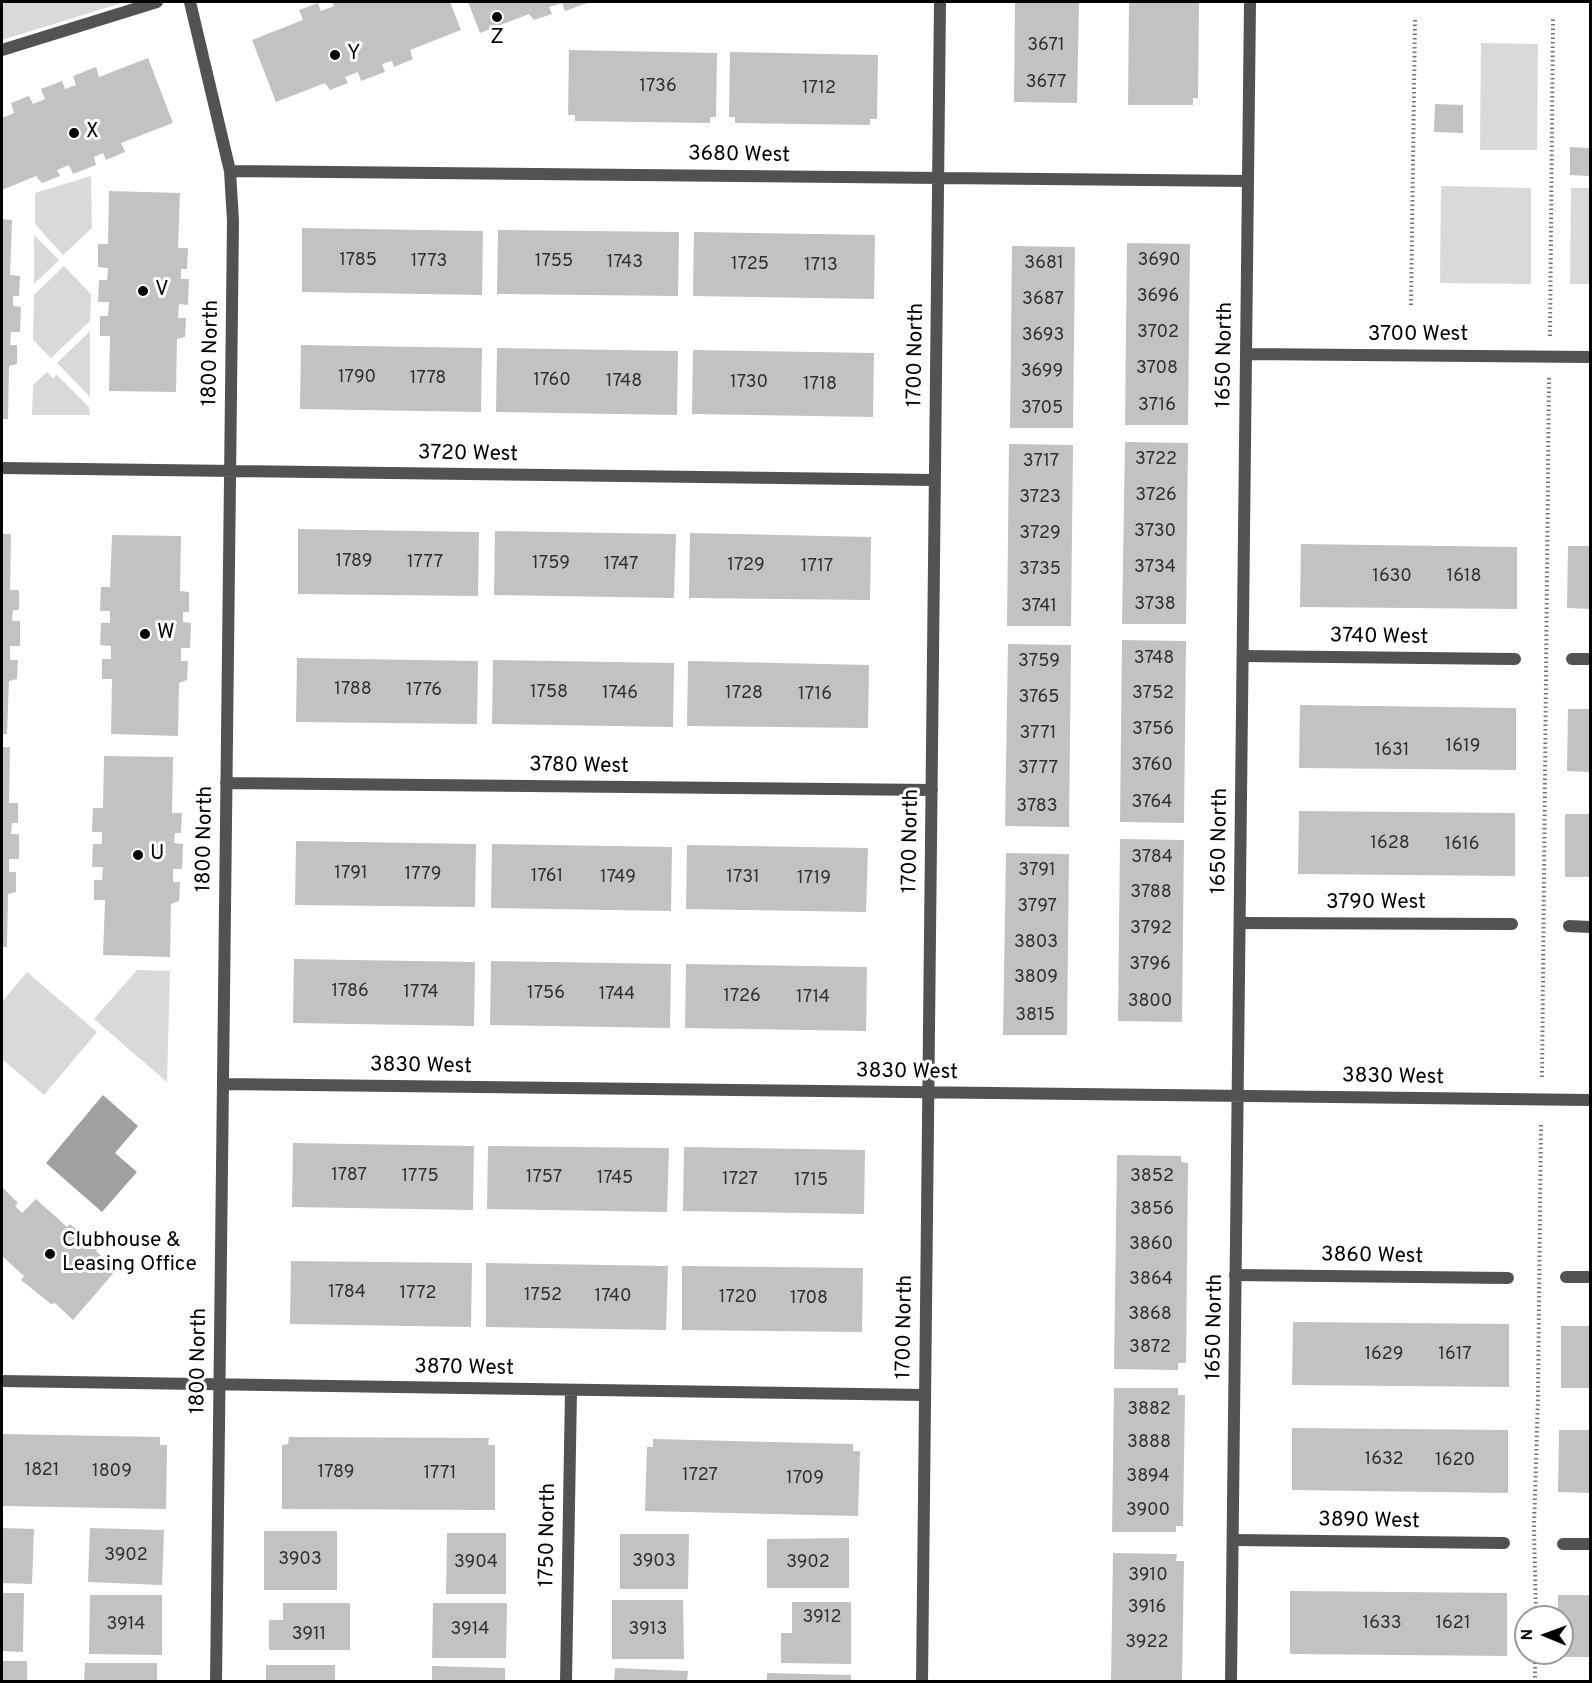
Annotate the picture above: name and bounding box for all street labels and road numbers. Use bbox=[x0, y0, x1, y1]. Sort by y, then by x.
street label: 3680 West bbox=[688, 143, 790, 169]
street label: 1800 North bbox=[198, 300, 226, 406]
street label: 1650 North bbox=[1212, 302, 1240, 408]
street label: 1700 North bbox=[903, 303, 931, 407]
street label: 3700 West bbox=[1368, 323, 1468, 349]
street label: 3720 West bbox=[418, 442, 518, 468]
street label: 3740 West bbox=[1329, 625, 1429, 651]
street label: 3780 West bbox=[529, 754, 629, 780]
street label: 1800 North bbox=[192, 786, 220, 892]
street label: 1650 North bbox=[1207, 788, 1235, 894]
street label: 1700 North bbox=[898, 789, 926, 893]
street label: 3790 West bbox=[1326, 891, 1426, 917]
street label: 3830 West bbox=[370, 1054, 472, 1080]
street label: 3830 West bbox=[856, 1060, 958, 1086]
street label: 3830 West bbox=[1342, 1065, 1444, 1091]
street label: 3860 West bbox=[1321, 1244, 1423, 1270]
street label: 1650 North bbox=[1202, 1274, 1230, 1380]
street label: 1700 North bbox=[892, 1275, 920, 1379]
street label: 1800 North bbox=[186, 1308, 214, 1414]
street label: 3870 West bbox=[414, 1356, 514, 1382]
street label: 1750 North bbox=[535, 1483, 563, 1587]
street label: 3890 West bbox=[1318, 1509, 1420, 1535]

